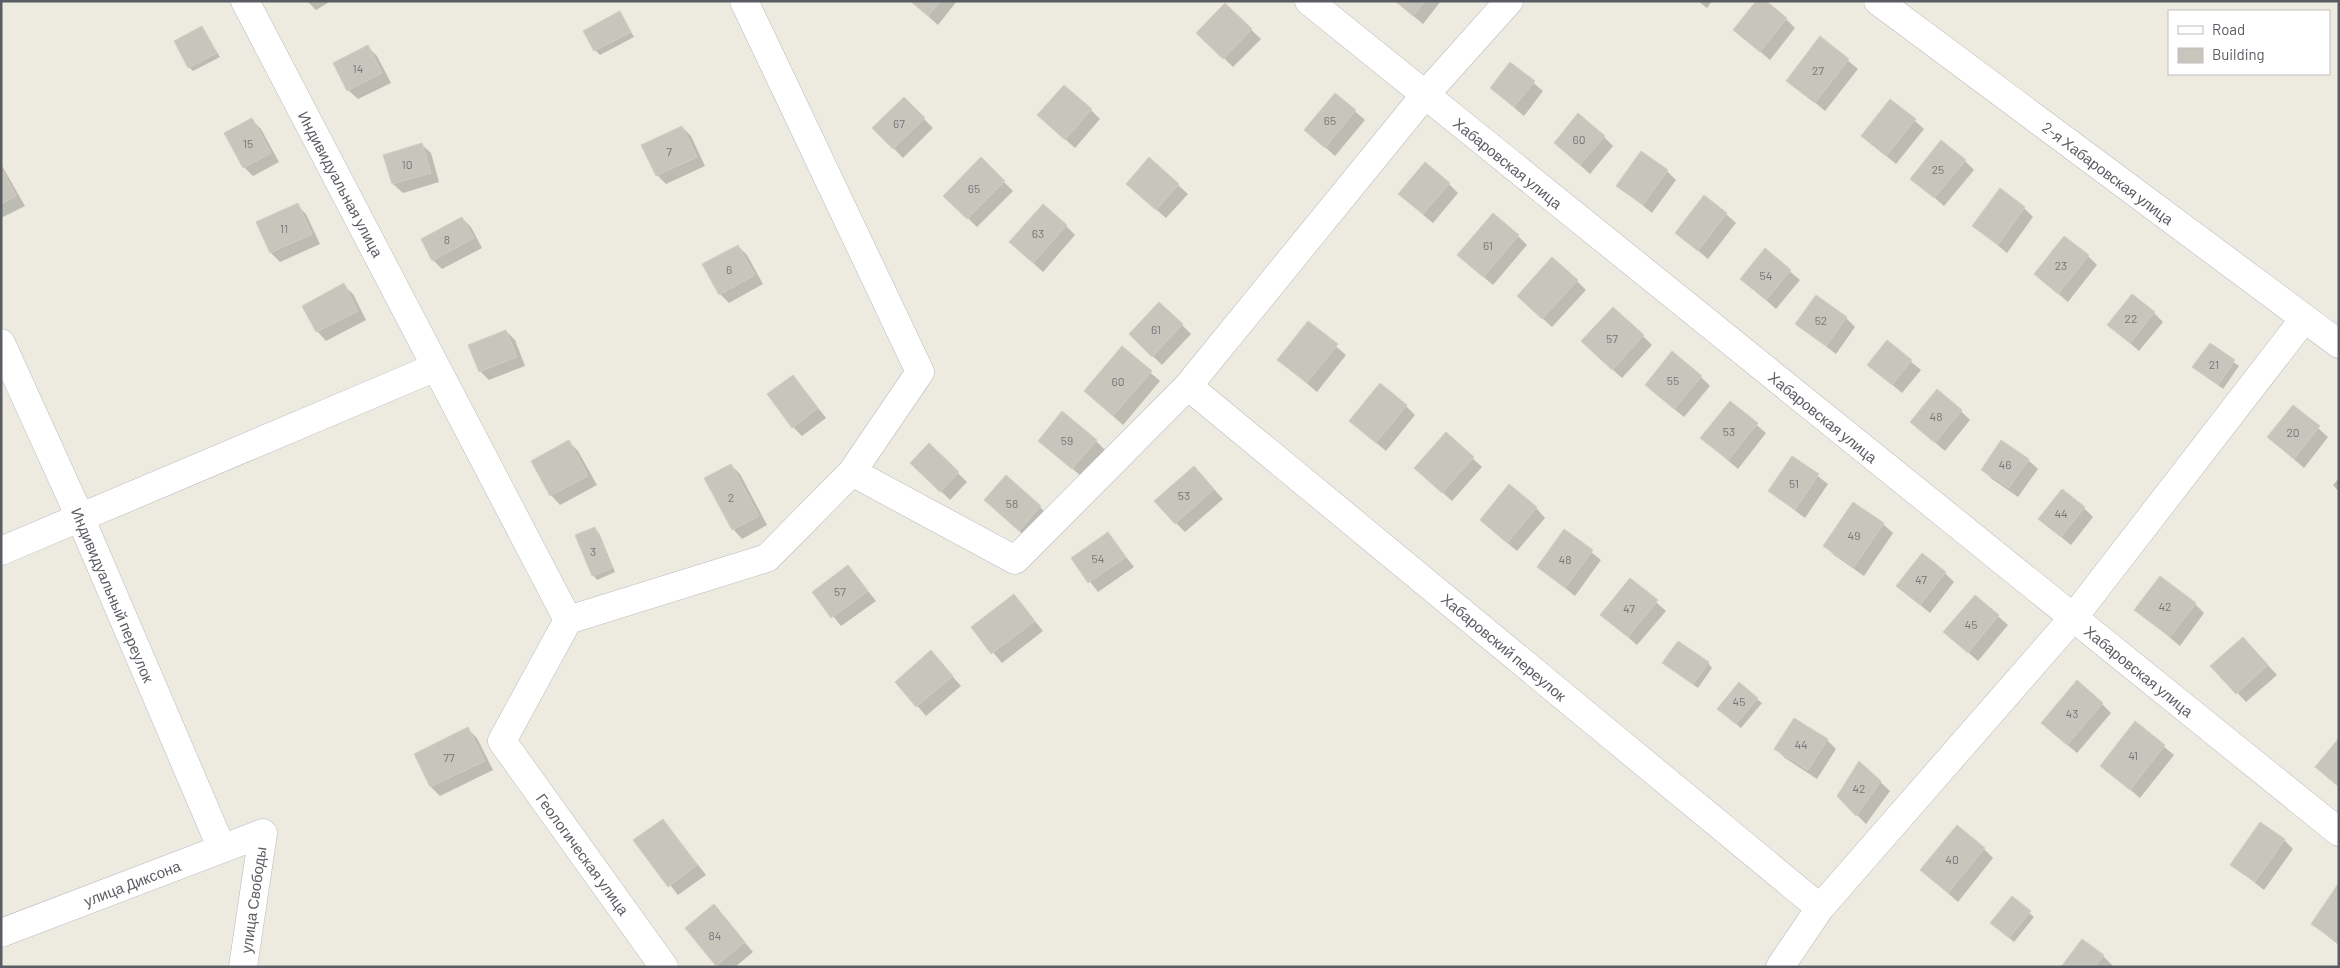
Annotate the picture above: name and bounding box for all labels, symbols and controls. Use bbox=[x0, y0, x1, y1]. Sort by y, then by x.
legend bbox=[2168, 10, 2330, 75]
text: Road bbox=[2212, 20, 2245, 38]
text: Building bbox=[2212, 45, 2265, 63]
house number: 14 bbox=[353, 61, 363, 75]
house number: 27 bbox=[1812, 63, 1824, 77]
street label: Индивидуальная улица bbox=[295, 108, 387, 261]
house number: 65 bbox=[1324, 113, 1336, 127]
street label: Хабаровская улица bbox=[1450, 114, 1566, 213]
house number: 67 bbox=[893, 116, 905, 130]
street label: 2-я Хабаровская улица bbox=[2039, 118, 2178, 229]
house number: 60 bbox=[1573, 132, 1585, 146]
house number: 15 bbox=[243, 136, 253, 150]
house number: 7 bbox=[666, 144, 672, 158]
house number: 10 bbox=[402, 157, 412, 171]
house number: 25 bbox=[1932, 162, 1944, 176]
house number: 65 bbox=[968, 181, 980, 195]
house number: 11 bbox=[280, 221, 288, 235]
house number: 63 bbox=[1032, 226, 1044, 240]
house number: 8 bbox=[444, 232, 450, 246]
house number: 61 bbox=[1483, 238, 1493, 252]
house number: 23 bbox=[2055, 258, 2067, 272]
house number: 6 bbox=[726, 262, 732, 276]
house number: 54 bbox=[1760, 268, 1772, 282]
house number: 22 bbox=[2125, 311, 2137, 325]
house number: 52 bbox=[1815, 313, 1827, 327]
house number: 61 bbox=[1151, 322, 1161, 336]
house number: 57 bbox=[1606, 331, 1618, 345]
house number: 21 bbox=[2209, 357, 2219, 371]
street label: Хабаровская улица bbox=[1765, 368, 1881, 467]
house number: 55 bbox=[1667, 373, 1679, 387]
house number: 60 bbox=[1112, 374, 1124, 388]
house number: 48 bbox=[1930, 409, 1942, 423]
house number: 53 bbox=[1723, 424, 1735, 438]
house number: 20 bbox=[2286, 425, 2300, 439]
house number: 59 bbox=[1061, 433, 1073, 447]
house number: 46 bbox=[1999, 457, 2011, 471]
house number: 51 bbox=[1789, 476, 1799, 490]
house number: 53 bbox=[1178, 488, 1190, 502]
house number: 2 bbox=[728, 490, 734, 504]
house number: 58 bbox=[1006, 496, 1018, 510]
street label: Индивидуальный переулок bbox=[68, 505, 158, 685]
house number: 44 bbox=[2054, 506, 2068, 520]
house number: 49 bbox=[1848, 528, 1860, 542]
house number: 3 bbox=[590, 544, 596, 558]
house number: 54 bbox=[1092, 551, 1104, 565]
house number: 48 bbox=[1559, 552, 1571, 566]
house number: 47 bbox=[1915, 572, 1927, 586]
house number: 57 bbox=[834, 584, 846, 598]
street label: Хабаровский переулок bbox=[1438, 590, 1570, 705]
house number: 42 bbox=[2158, 599, 2172, 613]
house number: 47 bbox=[1623, 601, 1635, 615]
house number: 45 bbox=[1965, 617, 1977, 631]
street label: Хабаровская улица bbox=[2081, 622, 2197, 721]
house number: 45 bbox=[1733, 694, 1745, 708]
house number: 43 bbox=[2066, 706, 2078, 720]
house number: 44 bbox=[1794, 737, 1808, 751]
house number: 41 bbox=[2128, 748, 2138, 762]
house number: 77 bbox=[443, 750, 455, 764]
house number: 42 bbox=[1852, 781, 1866, 795]
street label: Геологическая улица bbox=[533, 790, 634, 919]
street label: улица Свободы bbox=[237, 846, 269, 954]
house number: 40 bbox=[1945, 852, 1959, 866]
street label: улица Диксона bbox=[81, 856, 184, 910]
house number: 84 bbox=[709, 928, 721, 942]

